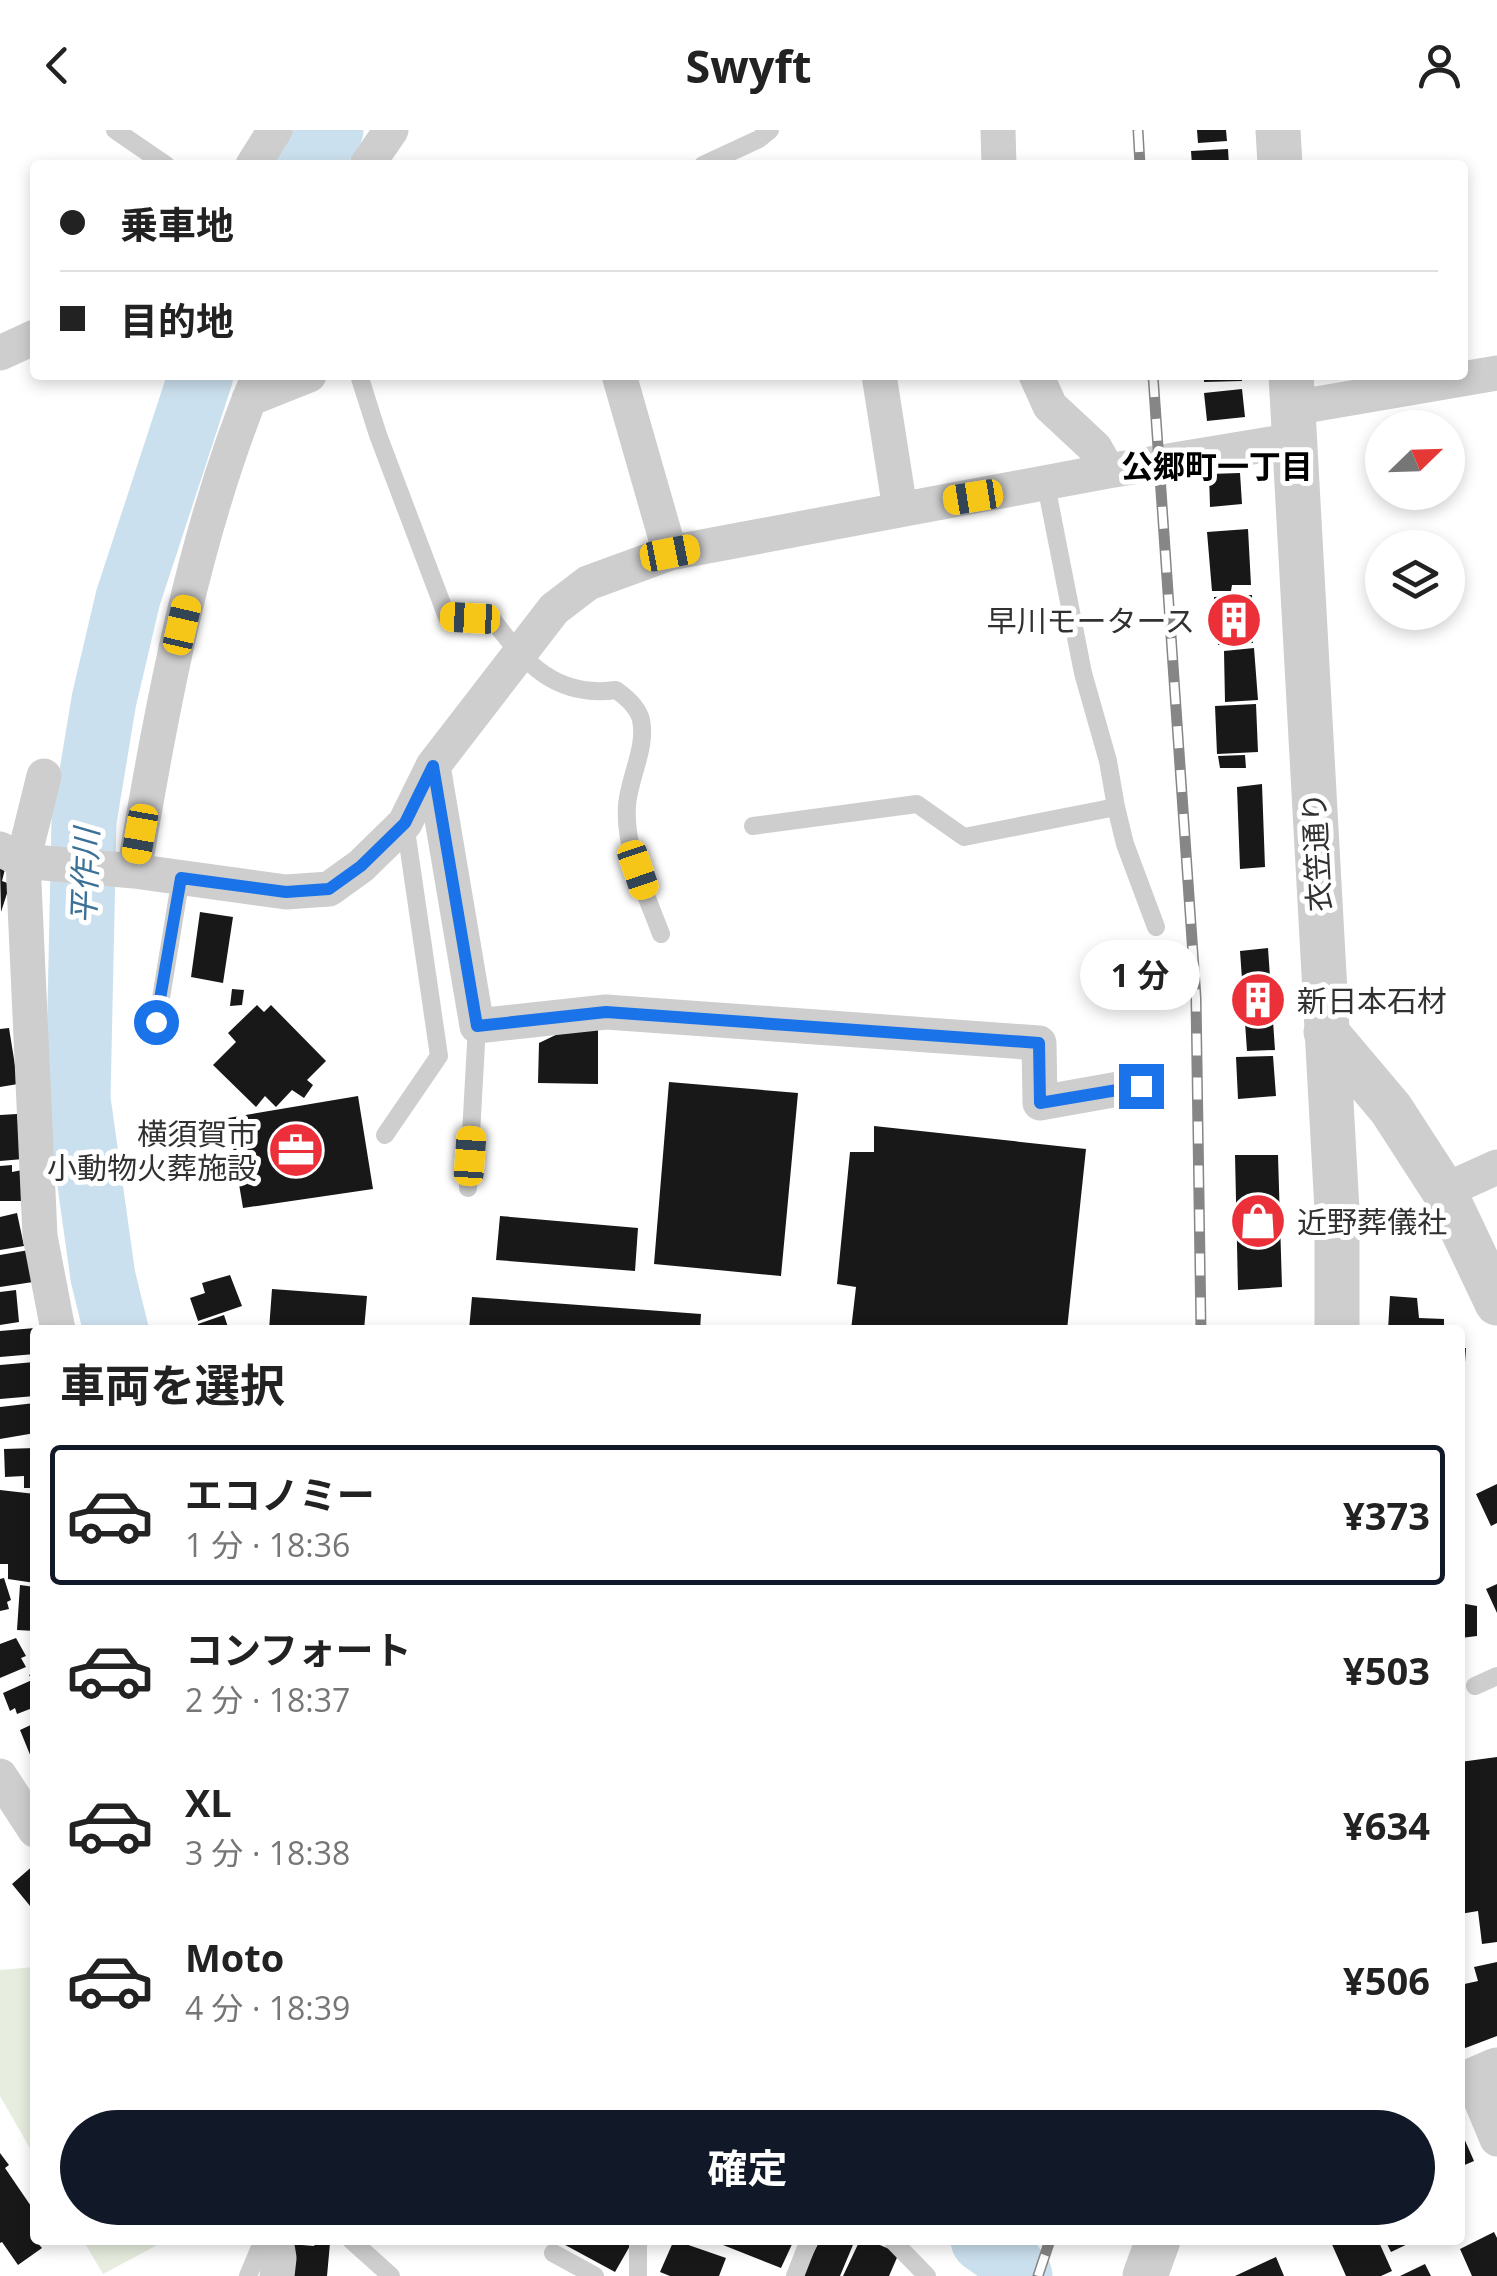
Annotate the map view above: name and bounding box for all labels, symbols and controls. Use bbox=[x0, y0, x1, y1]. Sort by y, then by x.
text: Swyft bbox=[686, 35, 811, 96]
icon: back bbox=[30, 38, 85, 93]
icon: person bbox=[1412, 38, 1467, 93]
text: 乗車地 bbox=[120, 198, 234, 250]
text: 目的地 bbox=[120, 294, 234, 346]
north arrow bbox=[1365, 410, 1465, 510]
map controls bbox=[1365, 410, 1465, 630]
district label: 公郷町一丁目 bbox=[1121, 444, 1313, 487]
car bbox=[941, 477, 1005, 517]
button: layers bbox=[1365, 530, 1465, 630]
car bbox=[638, 533, 702, 573]
building icon: 早川モータース bbox=[1204, 590, 1264, 650]
car bbox=[161, 592, 203, 658]
place label: 早川モータース bbox=[987, 600, 1195, 641]
car bbox=[439, 601, 501, 635]
street label: 衣笠通り bbox=[1292, 791, 1340, 913]
car bbox=[120, 802, 160, 866]
water label: 平作川 bbox=[61, 824, 107, 925]
car bbox=[614, 837, 662, 903]
callout: 1 分 bbox=[1081, 941, 1201, 1011]
text: 1 分 bbox=[1111, 953, 1169, 996]
building icon: 新日本石材 bbox=[1228, 970, 1288, 1030]
place label: 新日本石材 bbox=[1297, 980, 1447, 1021]
route start bbox=[134, 1000, 179, 1045]
route end bbox=[1119, 1064, 1164, 1109]
place label: 横須賀市 小動物火葬施設 bbox=[47, 1113, 257, 1188]
office icon: 横須賀市 小動物火葬施設 bbox=[266, 1120, 326, 1180]
car bbox=[453, 1125, 487, 1187]
shop icon: 近野葬儀社 bbox=[1228, 1191, 1288, 1251]
place label: 近野葬儀社 bbox=[1297, 1201, 1447, 1242]
text: 車両を選択 bbox=[60, 1354, 285, 1415]
text: エコノミー bbox=[185, 1468, 375, 1520]
icon: car bbox=[65, 1470, 155, 1560]
text: ¥373 bbox=[1343, 1489, 1430, 1541]
text: 1 分 · 18:36 bbox=[185, 1523, 350, 1566]
text: コンフォート bbox=[185, 1623, 412, 1675]
icon: car bbox=[65, 1625, 155, 1715]
text: ¥503 bbox=[1343, 1644, 1430, 1696]
text: 2 分 · 18:37 bbox=[185, 1678, 350, 1721]
text: XL bbox=[185, 1776, 232, 1828]
icon: car bbox=[65, 1780, 155, 1870]
text: ¥634 bbox=[1343, 1799, 1430, 1851]
text: 3 分 · 18:38 bbox=[185, 1831, 350, 1874]
text: Moto bbox=[185, 1931, 284, 1983]
icon: car bbox=[65, 1935, 155, 2025]
text: ¥506 bbox=[1343, 1954, 1430, 2006]
text: 4 分 · 18:39 bbox=[185, 1986, 350, 2029]
button: 確定 bbox=[60, 2110, 1435, 2225]

